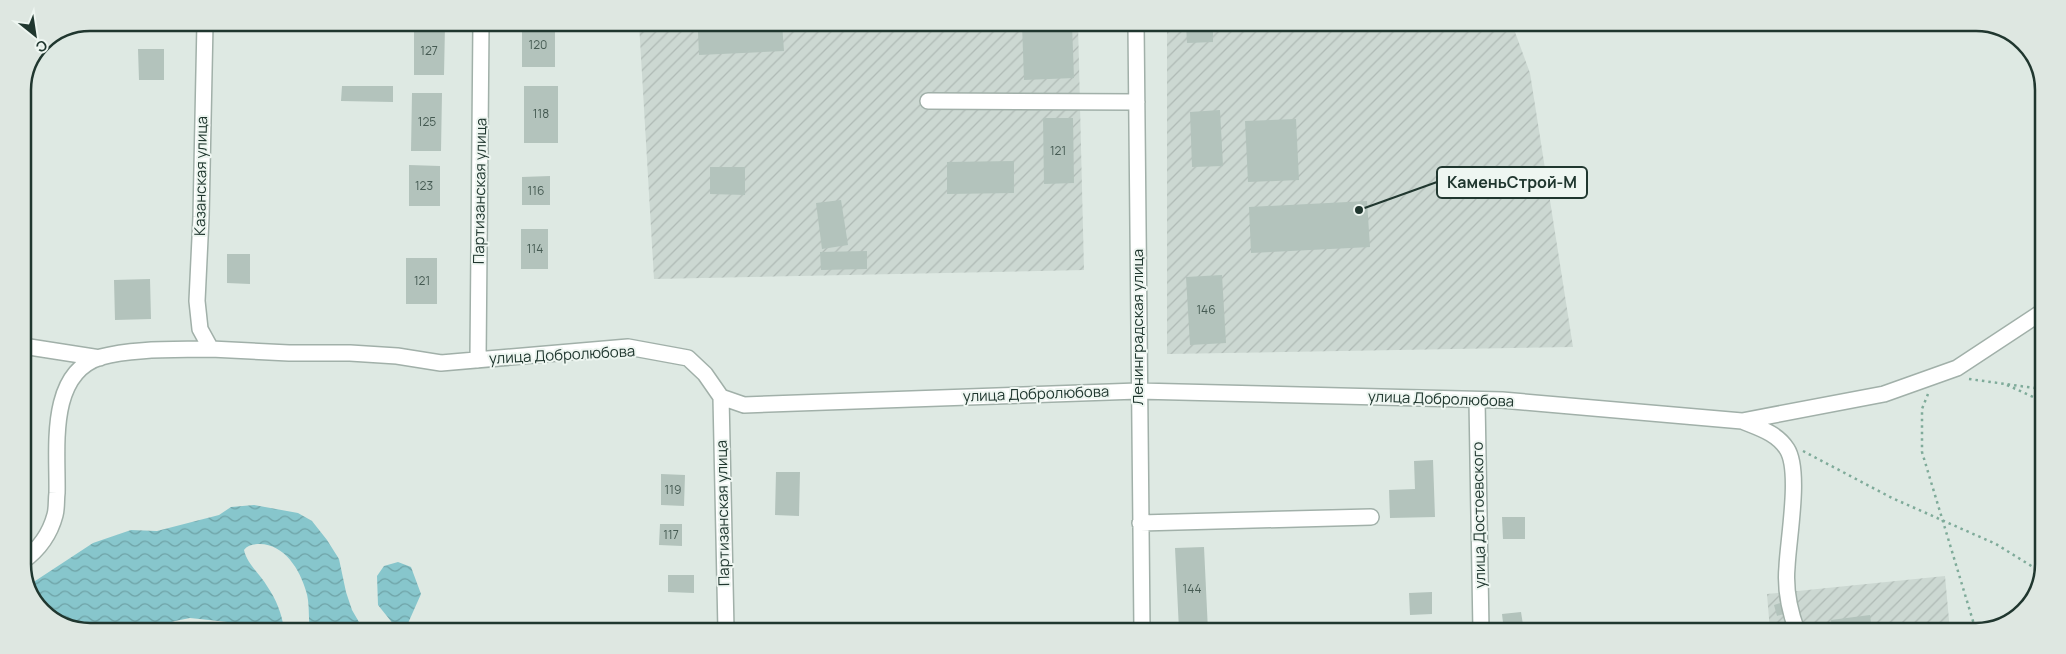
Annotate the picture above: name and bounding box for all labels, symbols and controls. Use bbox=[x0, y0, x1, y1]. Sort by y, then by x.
north arrow bbox=[10, 10, 60, 60]
text: С bbox=[33, 36, 51, 58]
house number: 120 bbox=[529, 36, 547, 53]
house number: 127 bbox=[420, 42, 438, 59]
house number: 118 bbox=[533, 105, 549, 122]
house number: 125 bbox=[418, 113, 436, 130]
street label: Казанская улица bbox=[189, 116, 212, 236]
street label: Партизанская улица bbox=[468, 118, 491, 264]
house number: 121 bbox=[1050, 142, 1066, 159]
callout: КаменьСтрой-М bbox=[1437, 167, 1587, 198]
text: КаменьСтрой-М bbox=[1447, 171, 1577, 193]
house number: 123 bbox=[415, 177, 433, 194]
house number: 116 bbox=[528, 182, 544, 199]
house number: 114 bbox=[527, 240, 543, 257]
street label: Ленинградская улица bbox=[1127, 249, 1148, 405]
house number: 121 bbox=[414, 272, 430, 289]
house number: 146 bbox=[1196, 301, 1216, 318]
street label: улица Добролюбова bbox=[488, 340, 636, 369]
street label: улица Добролюбова bbox=[963, 380, 1109, 407]
street label: улица Добролюбова bbox=[1368, 385, 1514, 412]
street label: Партизанская улица bbox=[711, 440, 734, 586]
street label: улица Достоевского bbox=[1467, 441, 1490, 589]
house number: 119 bbox=[665, 481, 681, 498]
house number: 117 bbox=[663, 526, 679, 543]
house number: 144 bbox=[1183, 580, 1201, 597]

